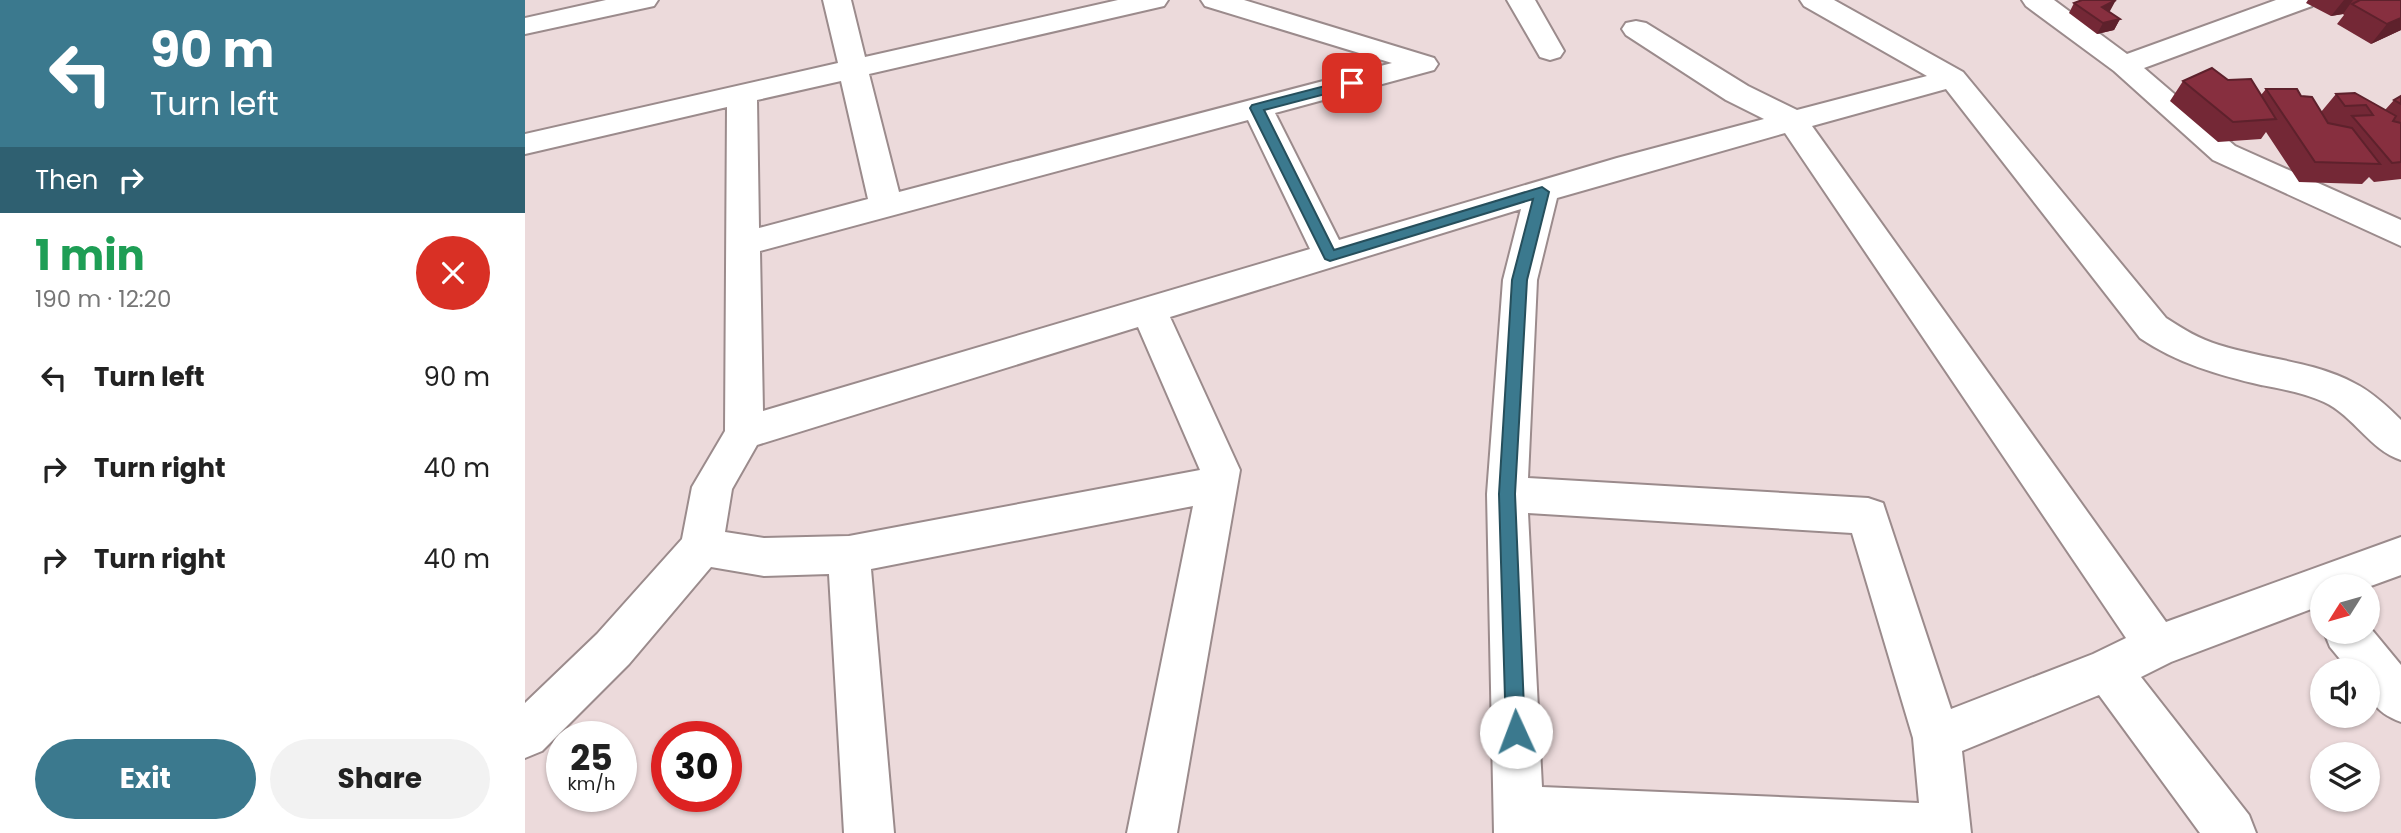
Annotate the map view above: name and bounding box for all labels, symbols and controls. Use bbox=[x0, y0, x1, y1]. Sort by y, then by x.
text: 90 m bbox=[150, 16, 274, 84]
icon: left bbox=[35, 28, 126, 119]
pin bbox=[1322, 53, 1382, 113]
icon: arrive bbox=[1333, 64, 1371, 102]
text: Turn left bbox=[150, 81, 279, 126]
icon: right bbox=[112, 161, 150, 199]
text: Then bbox=[35, 162, 98, 198]
text: 1 min bbox=[35, 226, 145, 285]
button: close bbox=[416, 236, 490, 310]
text: 190 m · 12:20 bbox=[35, 283, 171, 315]
icon: left bbox=[35, 359, 73, 397]
text: Turn left bbox=[94, 359, 205, 395]
text: 90 m bbox=[424, 359, 490, 395]
icon: right bbox=[35, 450, 73, 488]
text: Turn right bbox=[94, 450, 226, 486]
text: 40 m bbox=[424, 450, 490, 486]
icon: right bbox=[35, 541, 73, 579]
text: Turn right bbox=[94, 541, 226, 577]
text: 40 m bbox=[424, 541, 490, 577]
north arrow bbox=[2310, 574, 2380, 644]
map controls bbox=[2310, 574, 2380, 812]
button: sound bbox=[2310, 658, 2380, 728]
position arrow bbox=[1479, 695, 1553, 769]
speed limit sign: 30 bbox=[651, 721, 742, 812]
text: 25 bbox=[570, 733, 613, 782]
button: Exit bbox=[35, 739, 256, 819]
button: Share bbox=[270, 739, 490, 819]
button: layers bbox=[2310, 742, 2380, 812]
text: km/h bbox=[568, 771, 615, 796]

